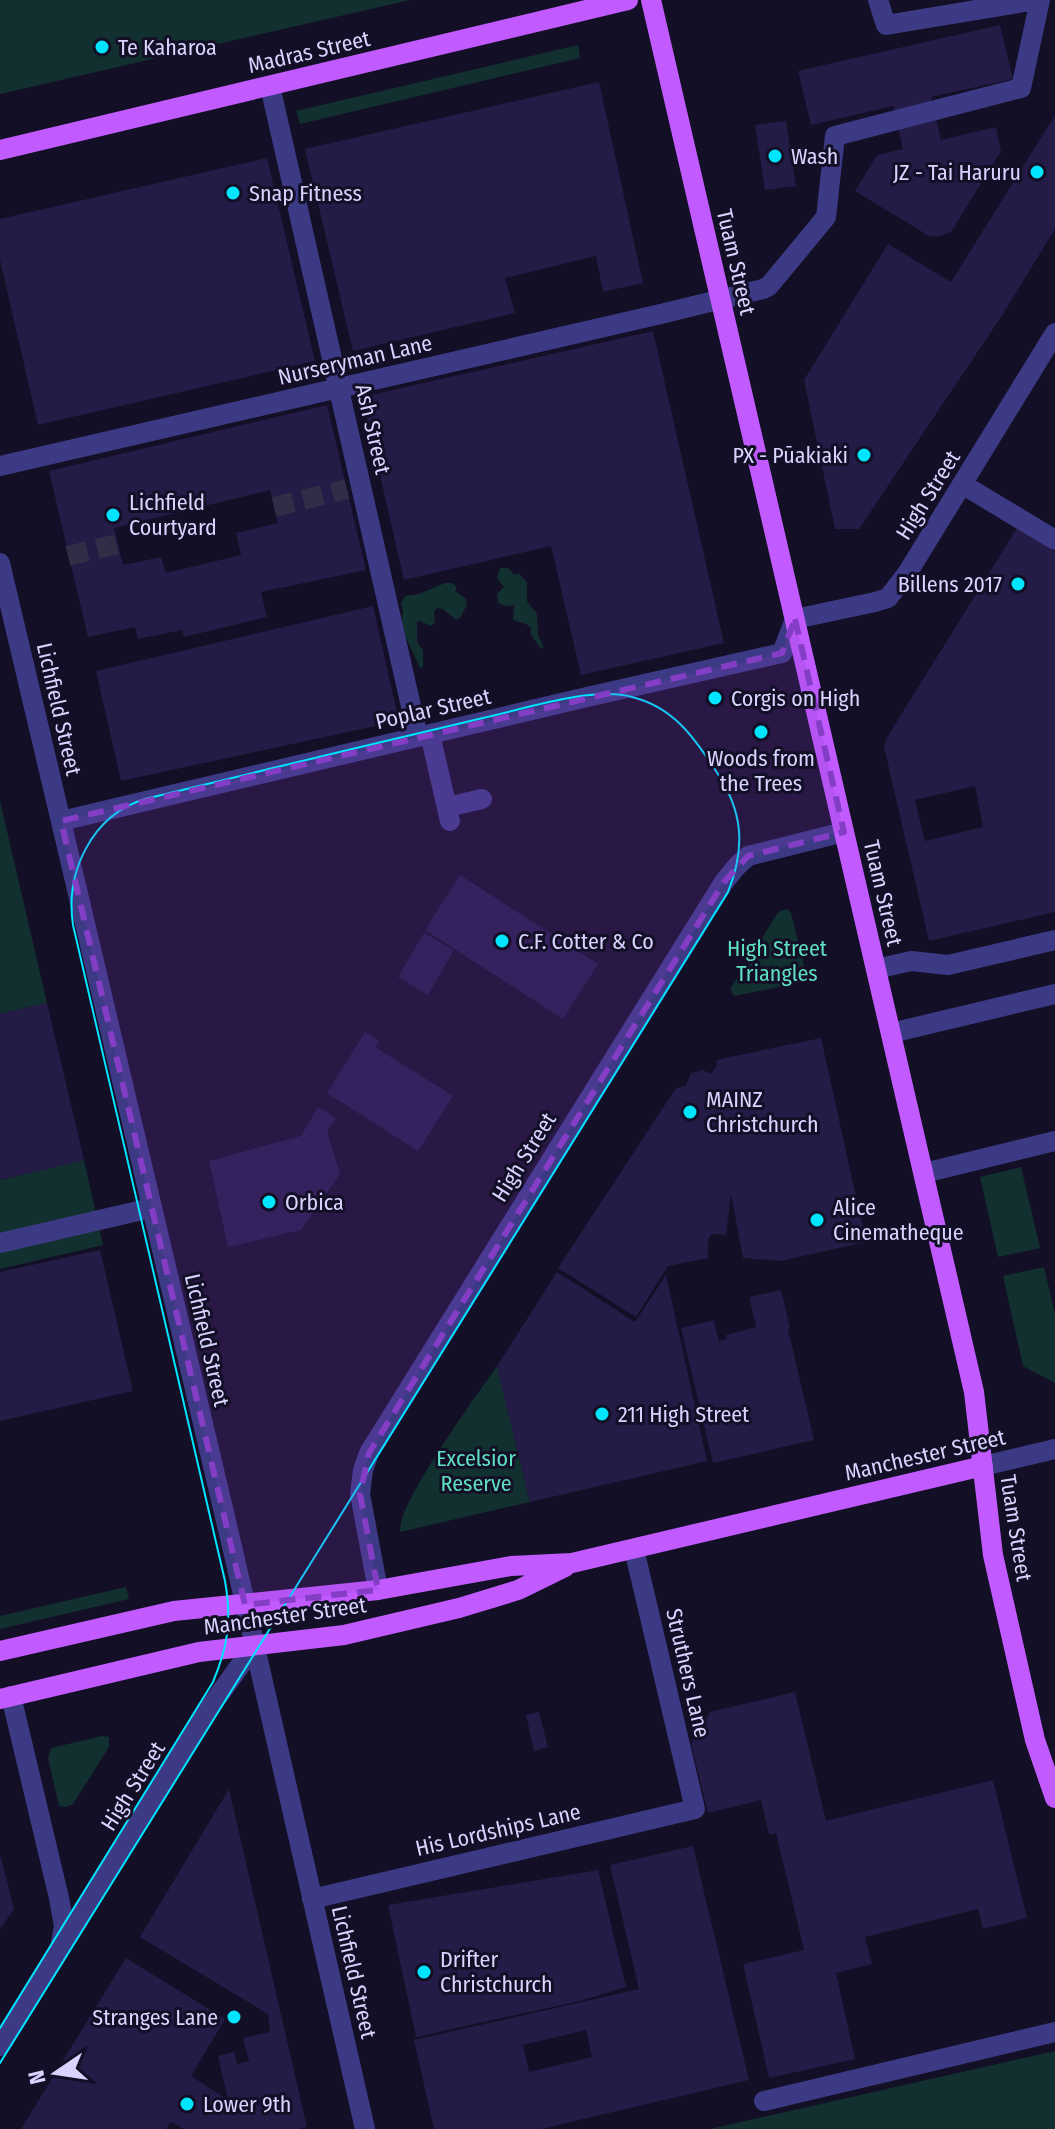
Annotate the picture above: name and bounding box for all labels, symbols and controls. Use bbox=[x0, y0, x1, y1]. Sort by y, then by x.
street label: Madras Street bbox=[245, 25, 373, 79]
place label: Te Kaharoa bbox=[118, 34, 217, 61]
marker: Te Kaharoa bbox=[93, 38, 111, 56]
place label: Wash bbox=[791, 143, 838, 170]
marker: Wash bbox=[766, 147, 784, 165]
place label: JZ - Tai Haruru bbox=[893, 159, 1021, 186]
marker: JZ - Tai Haruru bbox=[1028, 163, 1046, 181]
place label: Snap Fitness bbox=[249, 180, 362, 207]
marker: Snap Fitness bbox=[224, 184, 242, 202]
street label: Tuam Street bbox=[711, 206, 761, 318]
street label: Nurseryman Lane bbox=[275, 329, 435, 391]
street label: Ash Street bbox=[350, 381, 397, 478]
place label: PX - Pūakiaki bbox=[732, 442, 848, 469]
street label: High Street bbox=[890, 445, 966, 545]
marker: PX - Pūakiaki bbox=[855, 446, 873, 464]
place label: Lichfield Courtyard bbox=[129, 489, 217, 541]
marker: Lichfield Courtyard bbox=[104, 506, 122, 524]
place label: Billens 2017 bbox=[898, 571, 1002, 598]
marker: Billens 2017 bbox=[1009, 575, 1027, 593]
street label: Lichfield Street bbox=[31, 640, 88, 779]
street label: Poplar Street bbox=[373, 682, 494, 735]
place label: Corgis on High bbox=[731, 685, 860, 712]
marker: Corgis on High bbox=[706, 689, 724, 707]
marker: Woods from the Trees bbox=[752, 723, 770, 741]
place label: Woods from the Trees bbox=[707, 745, 815, 797]
street label: Tuam Street bbox=[858, 837, 908, 949]
place label: C.F. Cotter & Co bbox=[518, 928, 654, 955]
marker: C.F. Cotter & Co bbox=[493, 932, 511, 950]
park label: High Street Triangles bbox=[727, 935, 828, 987]
place label: MAINZ Christchurch bbox=[706, 1086, 819, 1138]
marker: MAINZ Christchurch bbox=[681, 1103, 699, 1121]
street label: High Street bbox=[486, 1107, 562, 1207]
place label: Orbica bbox=[285, 1189, 344, 1216]
marker: Orbica bbox=[260, 1193, 278, 1211]
place label: Alice Cinematheque bbox=[833, 1194, 964, 1246]
marker: Alice Cinematheque bbox=[808, 1211, 826, 1229]
street label: Lichfield Street bbox=[179, 1271, 236, 1410]
place label: 211 High Street bbox=[618, 1401, 750, 1428]
marker: 211 High Street bbox=[593, 1405, 611, 1423]
street label: Manchester Street bbox=[842, 1423, 1009, 1487]
park label: Excelsior Reserve bbox=[436, 1445, 516, 1497]
street label: Tuam Street bbox=[994, 1473, 1038, 1584]
street label: Manchester Street bbox=[202, 1591, 369, 1641]
street label: Struthers Lane bbox=[660, 1606, 716, 1740]
street label: High Street bbox=[95, 1736, 171, 1836]
street label: His Lordships Lane bbox=[413, 1798, 583, 1862]
street label: Lichfield Street bbox=[326, 1903, 383, 2042]
place label: Drifter Christchurch bbox=[440, 1946, 553, 1998]
marker: Drifter Christchurch bbox=[415, 1963, 433, 1981]
place label: Stranges Lane bbox=[92, 2004, 218, 2031]
marker: Stranges Lane bbox=[225, 2008, 243, 2026]
north arrow bbox=[16, 2033, 96, 2113]
text: N bbox=[22, 2068, 52, 2087]
place label: Lower 9th bbox=[203, 2091, 291, 2118]
marker: Lower 9th bbox=[178, 2095, 196, 2113]

